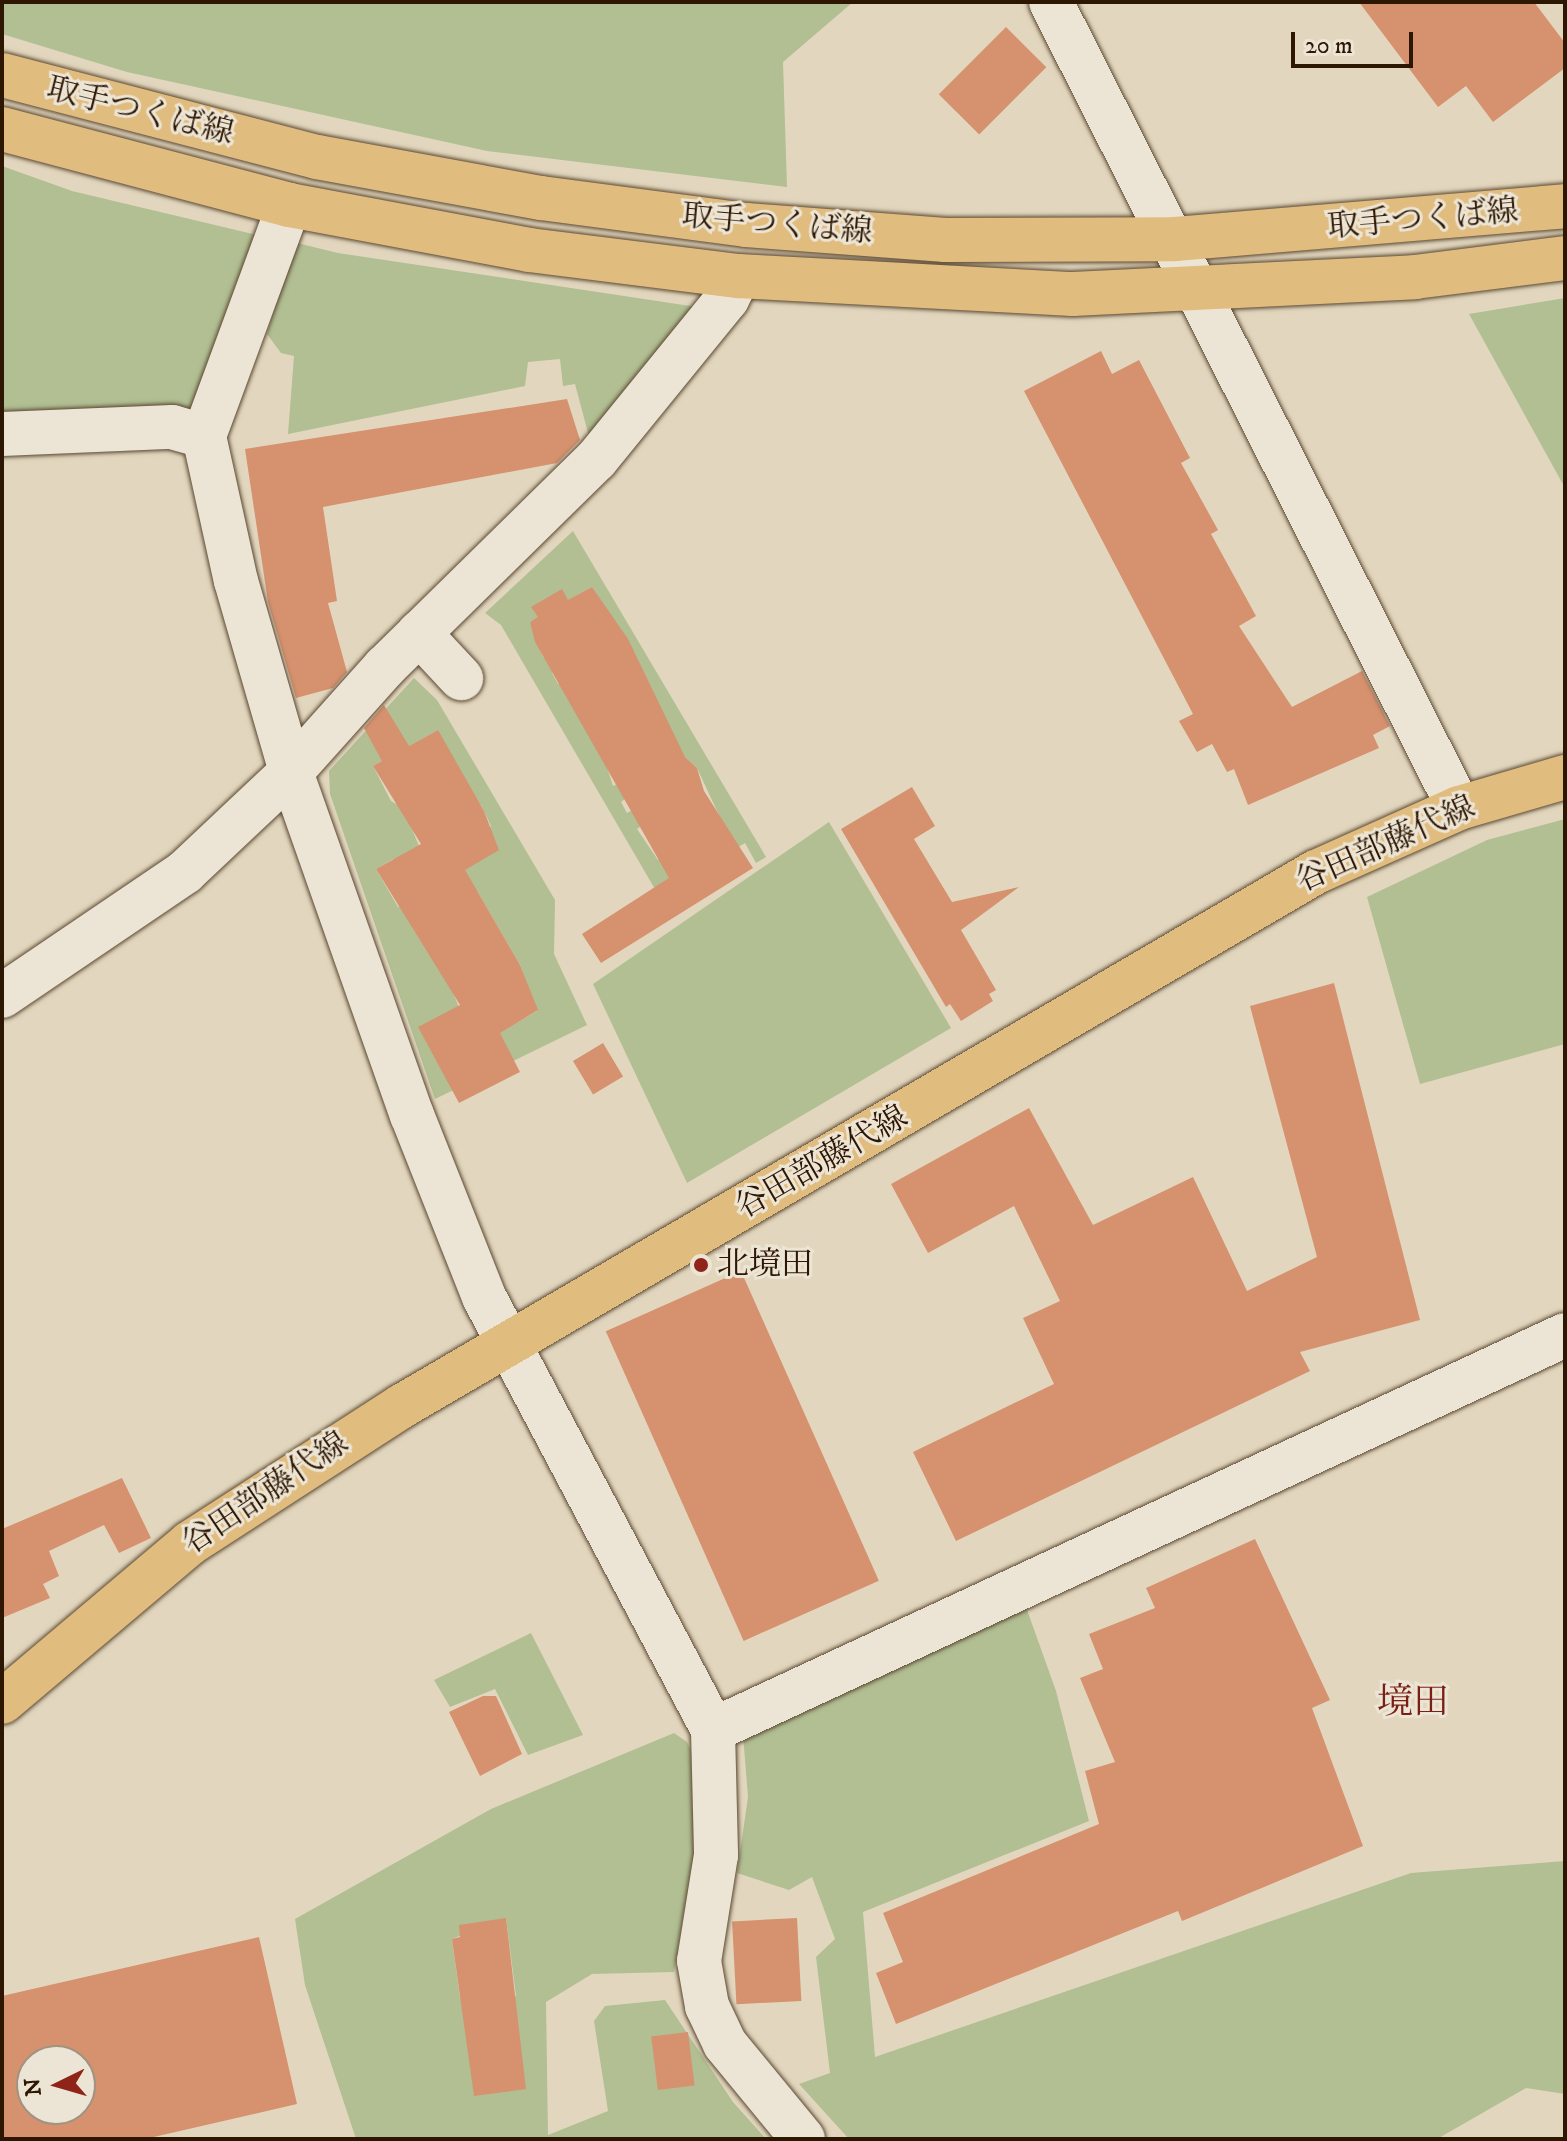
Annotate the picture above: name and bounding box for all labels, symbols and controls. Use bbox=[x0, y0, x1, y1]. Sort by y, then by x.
scale bar bbox=[1295, 16, 1417, 66]
text: 20 m bbox=[1305, 31, 1353, 61]
street label: 取手つくば線 bbox=[42, 70, 238, 154]
street label: 取手つくば線 bbox=[1326, 193, 1520, 247]
street label: 取手つくば線 bbox=[680, 198, 874, 252]
street label: 谷田部藤代線 bbox=[1290, 788, 1482, 902]
street label: 谷田部藤代線 bbox=[729, 1098, 915, 1228]
place label: 北境田 bbox=[717, 1246, 813, 1284]
marker: 北境田 bbox=[692, 1256, 710, 1274]
street label: 谷田部藤代線 bbox=[176, 1424, 356, 1564]
district label: 境田 bbox=[1377, 1681, 1449, 1725]
north arrow bbox=[16, 2045, 96, 2125]
text: N bbox=[19, 2077, 48, 2097]

